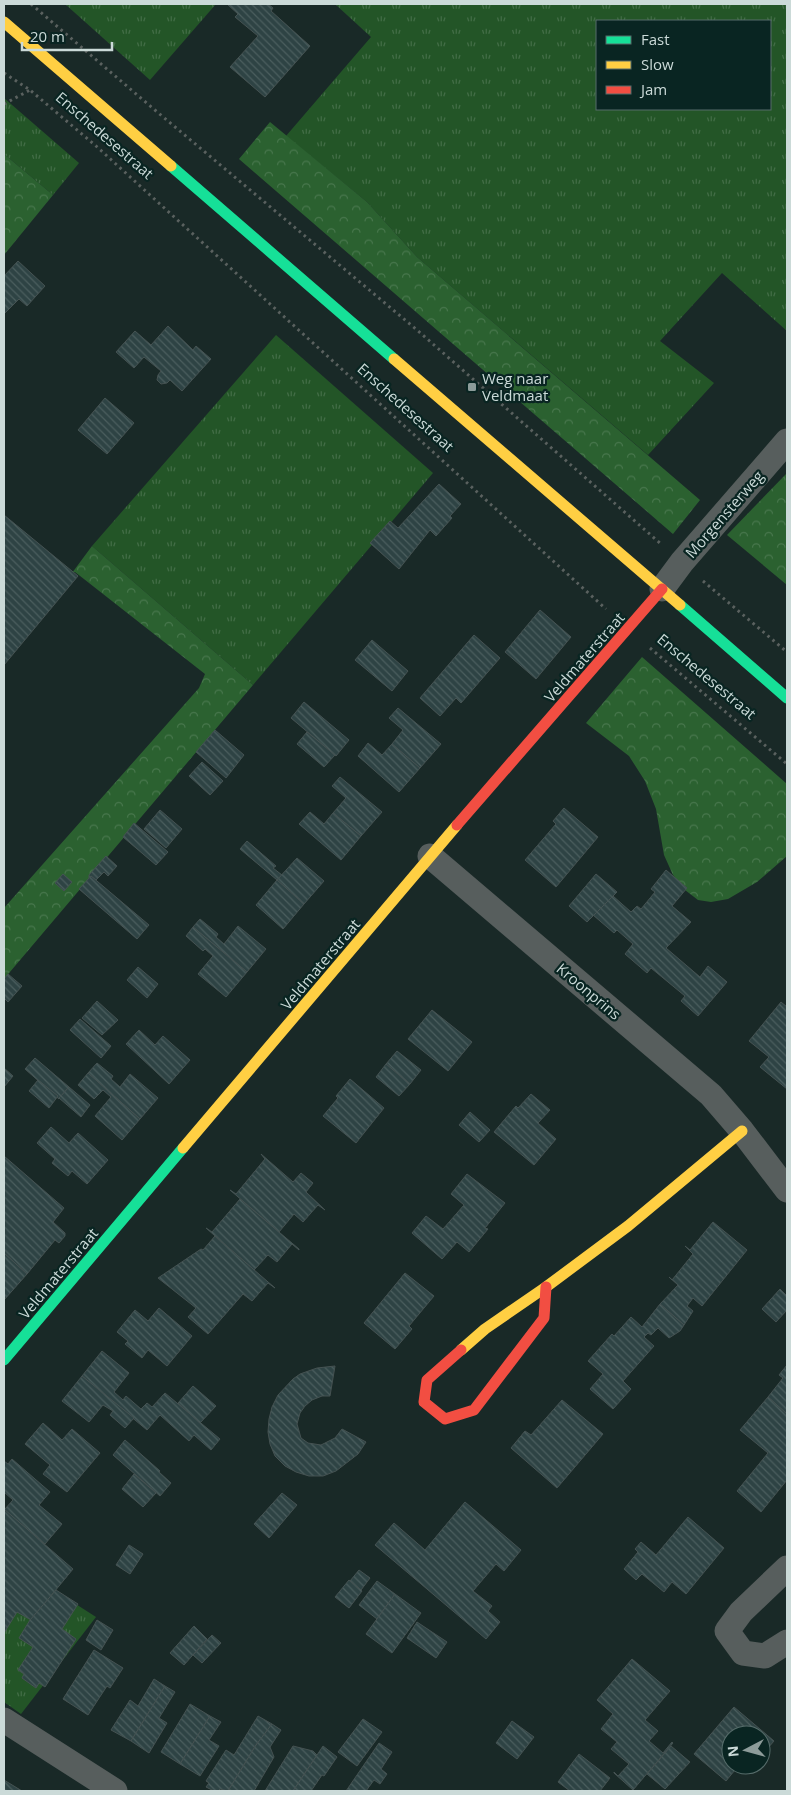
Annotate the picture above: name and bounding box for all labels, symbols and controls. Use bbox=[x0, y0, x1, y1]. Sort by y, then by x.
scale bar bbox=[22, 20, 112, 52]
legend bbox=[596, 20, 771, 110]
text: 20 m bbox=[30, 26, 65, 46]
text: Fast bbox=[641, 29, 670, 49]
text: Slow bbox=[641, 54, 674, 74]
text: Jam bbox=[639, 79, 667, 99]
street label: Enschedesestraat bbox=[52, 87, 158, 183]
street label: Enschedesestraat bbox=[353, 358, 459, 456]
place label: Weg naar Veldmaat bbox=[482, 368, 548, 405]
marker: Weg naar Veldmaat bbox=[466, 381, 478, 393]
street label: Morgensterweg bbox=[680, 466, 768, 562]
street label: Veldmaterstraat bbox=[539, 608, 629, 706]
street label: Enschedesestraat bbox=[653, 629, 761, 723]
street label: Veldmaterstraat bbox=[276, 914, 364, 1014]
street label: Kroonprins bbox=[553, 958, 625, 1024]
street label: Veldmaterstraat bbox=[14, 1223, 102, 1323]
north arrow bbox=[721, 1725, 771, 1775]
text: N bbox=[723, 1745, 743, 1758]

